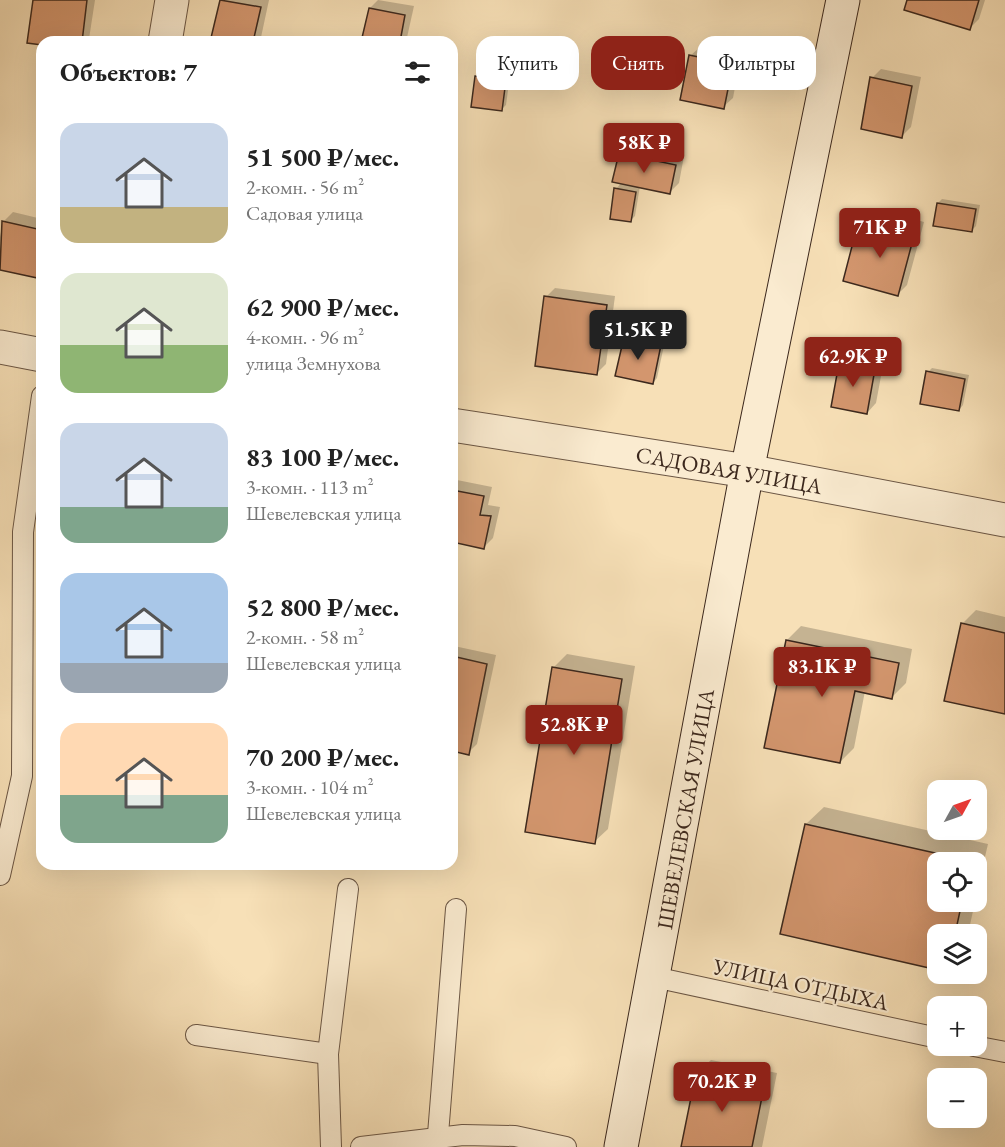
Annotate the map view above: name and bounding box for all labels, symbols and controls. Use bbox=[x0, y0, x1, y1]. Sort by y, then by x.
chip: Купить bbox=[476, 36, 579, 90]
chip: Снять bbox=[591, 36, 685, 90]
chip: Фильтры bbox=[697, 36, 816, 90]
text: Объектов: 7 bbox=[60, 55, 197, 89]
icon: filters bbox=[401, 56, 434, 89]
pin: 58K ₽ bbox=[602, 123, 686, 174]
text: 58K ₽ bbox=[617, 129, 671, 155]
text: 51 500 ₽/мес. bbox=[246, 140, 399, 174]
icon: home bbox=[108, 147, 180, 219]
text: 2-комн. · 56 m² bbox=[246, 174, 364, 200]
text: Садовая улица bbox=[246, 200, 363, 226]
pin: 71K ₽ bbox=[838, 208, 922, 259]
text: 71K ₽ bbox=[853, 214, 907, 240]
text: 62 900 ₽/мес. bbox=[246, 290, 399, 324]
icon: home bbox=[108, 297, 180, 369]
pin: 51.5K ₽ bbox=[583, 310, 693, 361]
text: 51.5K ₽ bbox=[604, 316, 672, 342]
text: 4-комн. · 96 m² bbox=[246, 324, 364, 350]
pin: 62.9K ₽ bbox=[798, 337, 908, 388]
text: 62.9K ₽ bbox=[819, 343, 887, 369]
text: улица Земнухова bbox=[246, 350, 381, 376]
text: 83 100 ₽/мес. bbox=[246, 440, 399, 474]
street label: САДОВАЯ УЛИЦА bbox=[634, 440, 825, 501]
icon: home bbox=[108, 447, 180, 519]
text: 3-комн. · 113 m² bbox=[246, 474, 374, 500]
text: Шевелевская улица bbox=[246, 500, 401, 526]
text: 52 800 ₽/мес. bbox=[246, 590, 399, 624]
icon: home bbox=[108, 597, 180, 669]
text: 2-комн. · 58 m² bbox=[246, 624, 364, 650]
pin: 83.1K ₽ bbox=[767, 647, 877, 698]
text: Шевелевская улица bbox=[246, 650, 401, 676]
text: 83.1K ₽ bbox=[788, 653, 856, 679]
street label: ШЕВЕЛЕВСКАЯ УЛИЦА bbox=[650, 686, 721, 932]
pin: 52.8K ₽ bbox=[519, 705, 629, 756]
text: 52.8K ₽ bbox=[540, 711, 608, 737]
text: 70 200 ₽/мес. bbox=[246, 740, 399, 774]
icon: home bbox=[108, 747, 180, 819]
text: 3-комн. · 104 m² bbox=[246, 774, 374, 800]
north arrow bbox=[927, 780, 987, 840]
map controls bbox=[927, 780, 987, 1128]
text: Шевелевская улица bbox=[246, 800, 401, 826]
button: locate bbox=[927, 852, 987, 912]
button: layers bbox=[927, 924, 987, 984]
street label: УЛИЦА ОТДЫХА bbox=[710, 952, 892, 1017]
button: + bbox=[927, 996, 987, 1056]
pin: 70.2K ₽ bbox=[667, 1062, 777, 1113]
text: 70.2K ₽ bbox=[688, 1068, 756, 1094]
button: − bbox=[927, 1068, 987, 1128]

